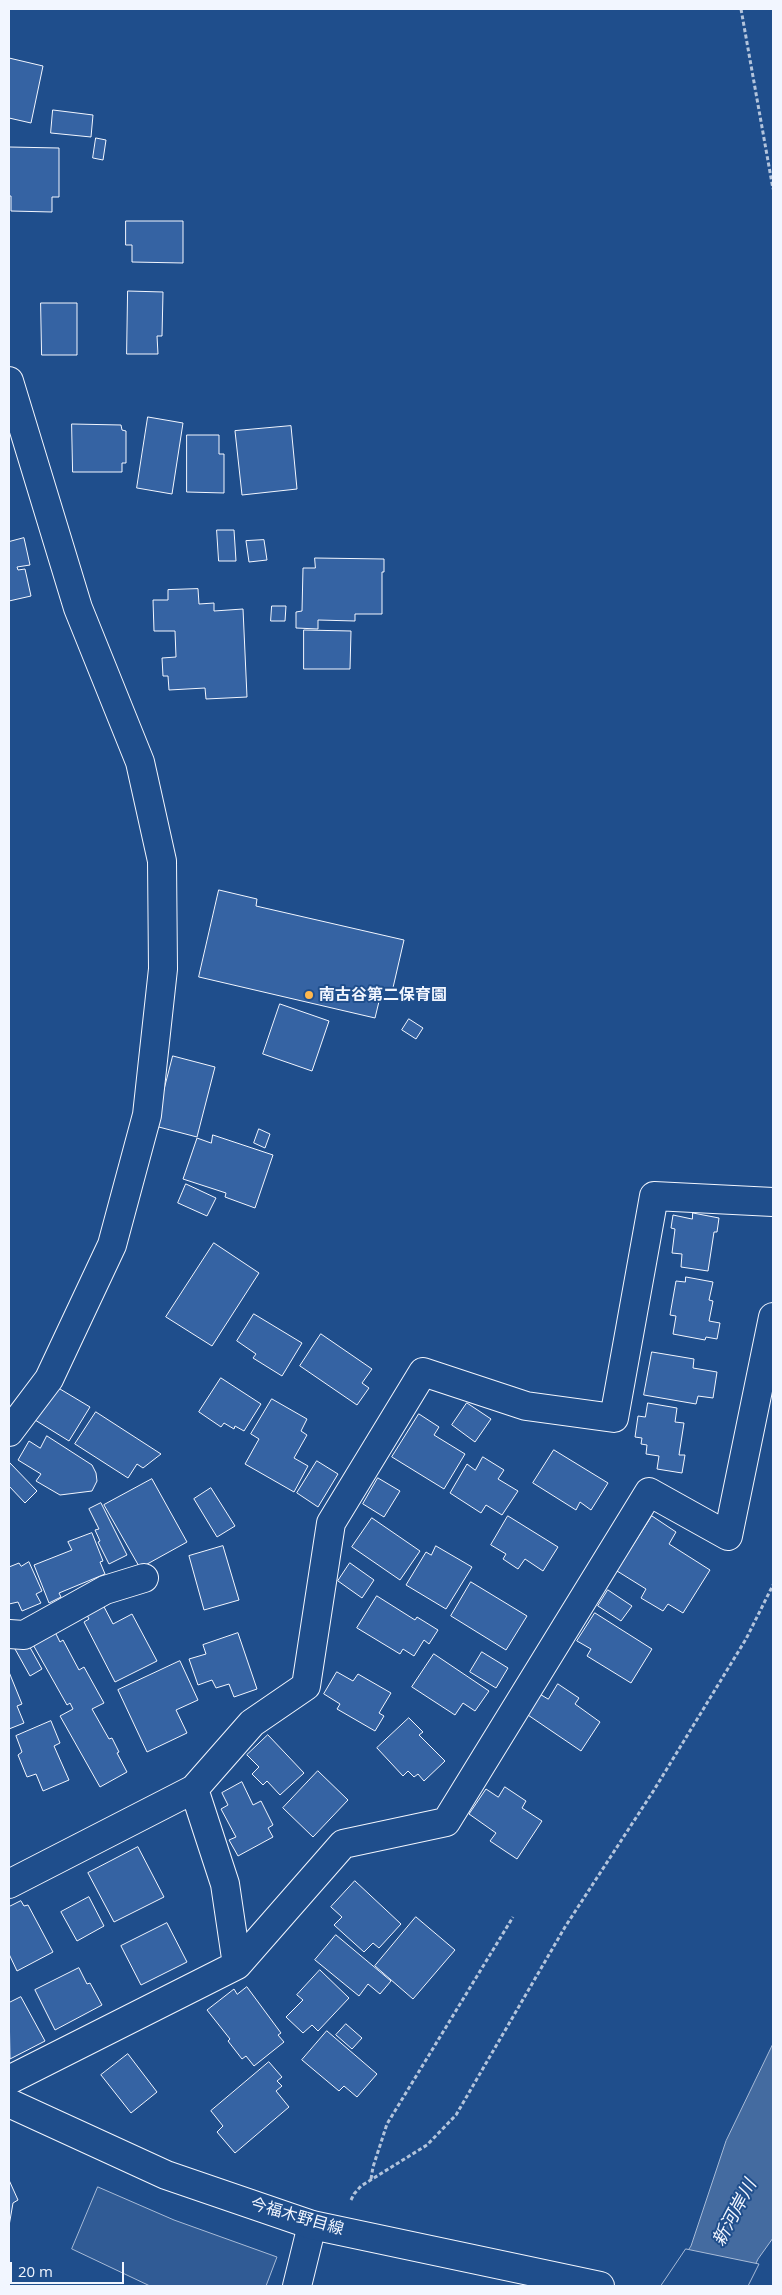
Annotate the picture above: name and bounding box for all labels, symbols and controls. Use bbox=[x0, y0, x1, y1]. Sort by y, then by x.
place label: 南古谷第二保育園 bbox=[319, 985, 447, 1005]
marker: 南古谷第二保育園 bbox=[303, 989, 315, 1001]
water label: 新河岸川 bbox=[709, 2176, 761, 2250]
street label: 今福木野目線 bbox=[248, 2195, 346, 2239]
scale bar bbox=[12, 2252, 126, 2284]
text: 20 m bbox=[18, 2261, 53, 2281]

